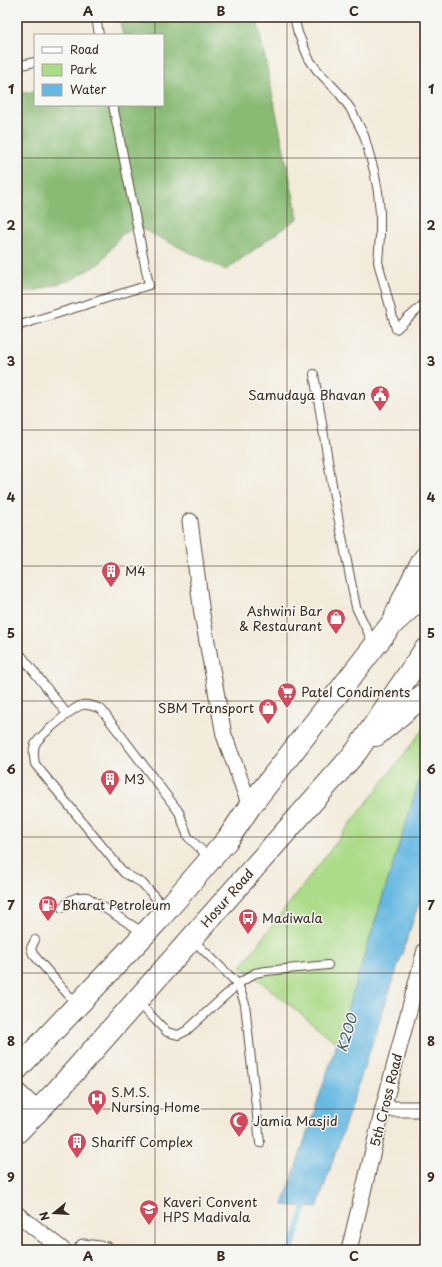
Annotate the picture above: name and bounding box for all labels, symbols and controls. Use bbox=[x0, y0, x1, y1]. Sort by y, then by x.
text: A bbox=[83, 1, 93, 20]
text: B bbox=[217, 1, 226, 20]
text: C bbox=[349, 1, 359, 20]
legend bbox=[34, 34, 164, 106]
text: Road bbox=[70, 40, 99, 58]
text: Park bbox=[70, 60, 97, 78]
text: 1 bbox=[8, 79, 14, 98]
text: 1 bbox=[428, 79, 434, 98]
text: Water bbox=[70, 80, 107, 98]
text: 2 bbox=[6, 215, 16, 234]
text: 2 bbox=[426, 215, 436, 234]
text: 3 bbox=[7, 351, 16, 370]
text: 3 bbox=[427, 351, 436, 370]
public building icon: Samudaya Bhavan bbox=[369, 384, 391, 412]
place label: Samudaya Bhavan bbox=[248, 385, 366, 404]
text: 4 bbox=[7, 487, 16, 506]
text: 4 bbox=[427, 487, 436, 506]
building icon: M4 bbox=[100, 560, 122, 588]
place label: M4 bbox=[125, 561, 146, 580]
place label: Ashwini Bar & Restaurant bbox=[239, 601, 322, 635]
shop icon: Ashwini Bar & Restaurant bbox=[325, 607, 347, 635]
text: 5 bbox=[7, 623, 15, 642]
text: 5 bbox=[427, 623, 435, 642]
supermarket icon: Patel Condiments bbox=[276, 681, 298, 709]
place label: Patel Condiments bbox=[301, 682, 410, 701]
shop icon: SBM Transport bbox=[257, 697, 279, 725]
place label: SBM Transport bbox=[158, 698, 254, 717]
text: 6 bbox=[6, 759, 16, 778]
text: 6 bbox=[426, 759, 436, 778]
building icon: M3 bbox=[99, 768, 121, 796]
place label: M3 bbox=[124, 769, 145, 788]
street label: Hosur Road bbox=[196, 864, 257, 931]
fuel station icon: Bharat Petroleum bbox=[37, 894, 59, 922]
text: 7 bbox=[7, 895, 15, 914]
place label: Bharat Petroleum bbox=[62, 895, 171, 914]
text: 7 bbox=[427, 895, 435, 914]
bus stop icon: Madiwala bbox=[237, 907, 259, 935]
place label: Madiwala bbox=[262, 908, 324, 927]
water label: K200 bbox=[331, 1009, 363, 1055]
text: 8 bbox=[7, 1031, 15, 1050]
text: 8 bbox=[427, 1031, 435, 1050]
street label: 5th Cross Road bbox=[365, 1051, 406, 1149]
place label: S.M.S. Nursing Home bbox=[111, 1082, 200, 1116]
hospital icon: S.M.S. Nursing Home bbox=[86, 1088, 108, 1116]
mosque icon: Jamia Masjid bbox=[228, 1110, 250, 1138]
place label: Jamia Masjid bbox=[253, 1111, 338, 1130]
building icon: Shariff Complex bbox=[66, 1131, 88, 1159]
place label: Shariff Complex bbox=[91, 1132, 193, 1151]
text: 9 bbox=[7, 1167, 15, 1186]
text: 9 bbox=[427, 1167, 435, 1186]
place label: Kaveri Convent HPS Madivala bbox=[163, 1192, 257, 1226]
north arrow bbox=[34, 1193, 74, 1233]
school or university icon: Kaveri Convent HPS Madivala bbox=[138, 1198, 160, 1226]
text: N bbox=[34, 1209, 53, 1223]
text: A bbox=[83, 1246, 93, 1265]
text: B bbox=[217, 1246, 226, 1265]
text: C bbox=[349, 1246, 359, 1265]

